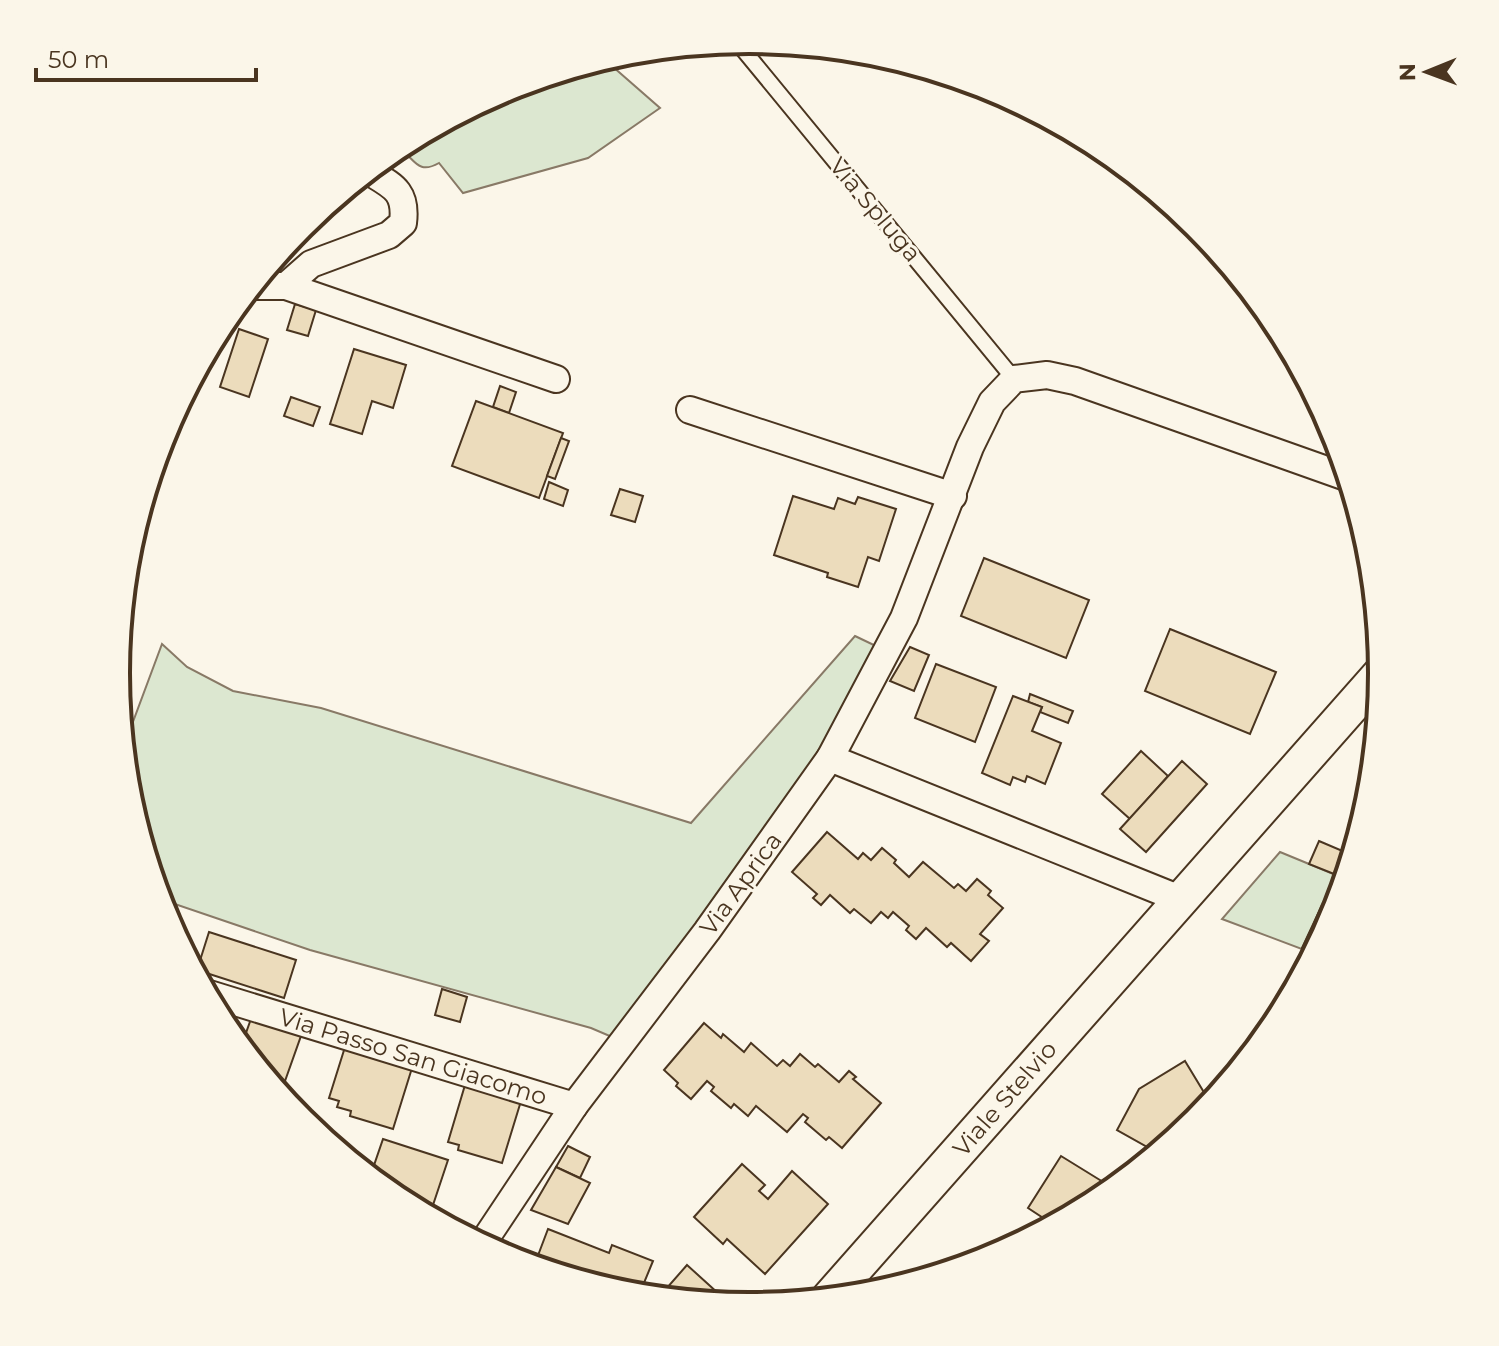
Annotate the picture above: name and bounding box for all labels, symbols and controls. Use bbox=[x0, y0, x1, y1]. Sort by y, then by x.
scale bar bbox=[36, 32, 256, 82]
north arrow bbox=[1387, 32, 1467, 112]
text: 50 m bbox=[48, 45, 109, 74]
text: N bbox=[1394, 63, 1421, 81]
street label: Via Spluga bbox=[823, 152, 927, 268]
street label: Via Aprica bbox=[694, 827, 788, 941]
street label: Via Passo San Giacomo bbox=[276, 1002, 551, 1111]
street label: Viale Stelvio bbox=[947, 1035, 1063, 1162]

